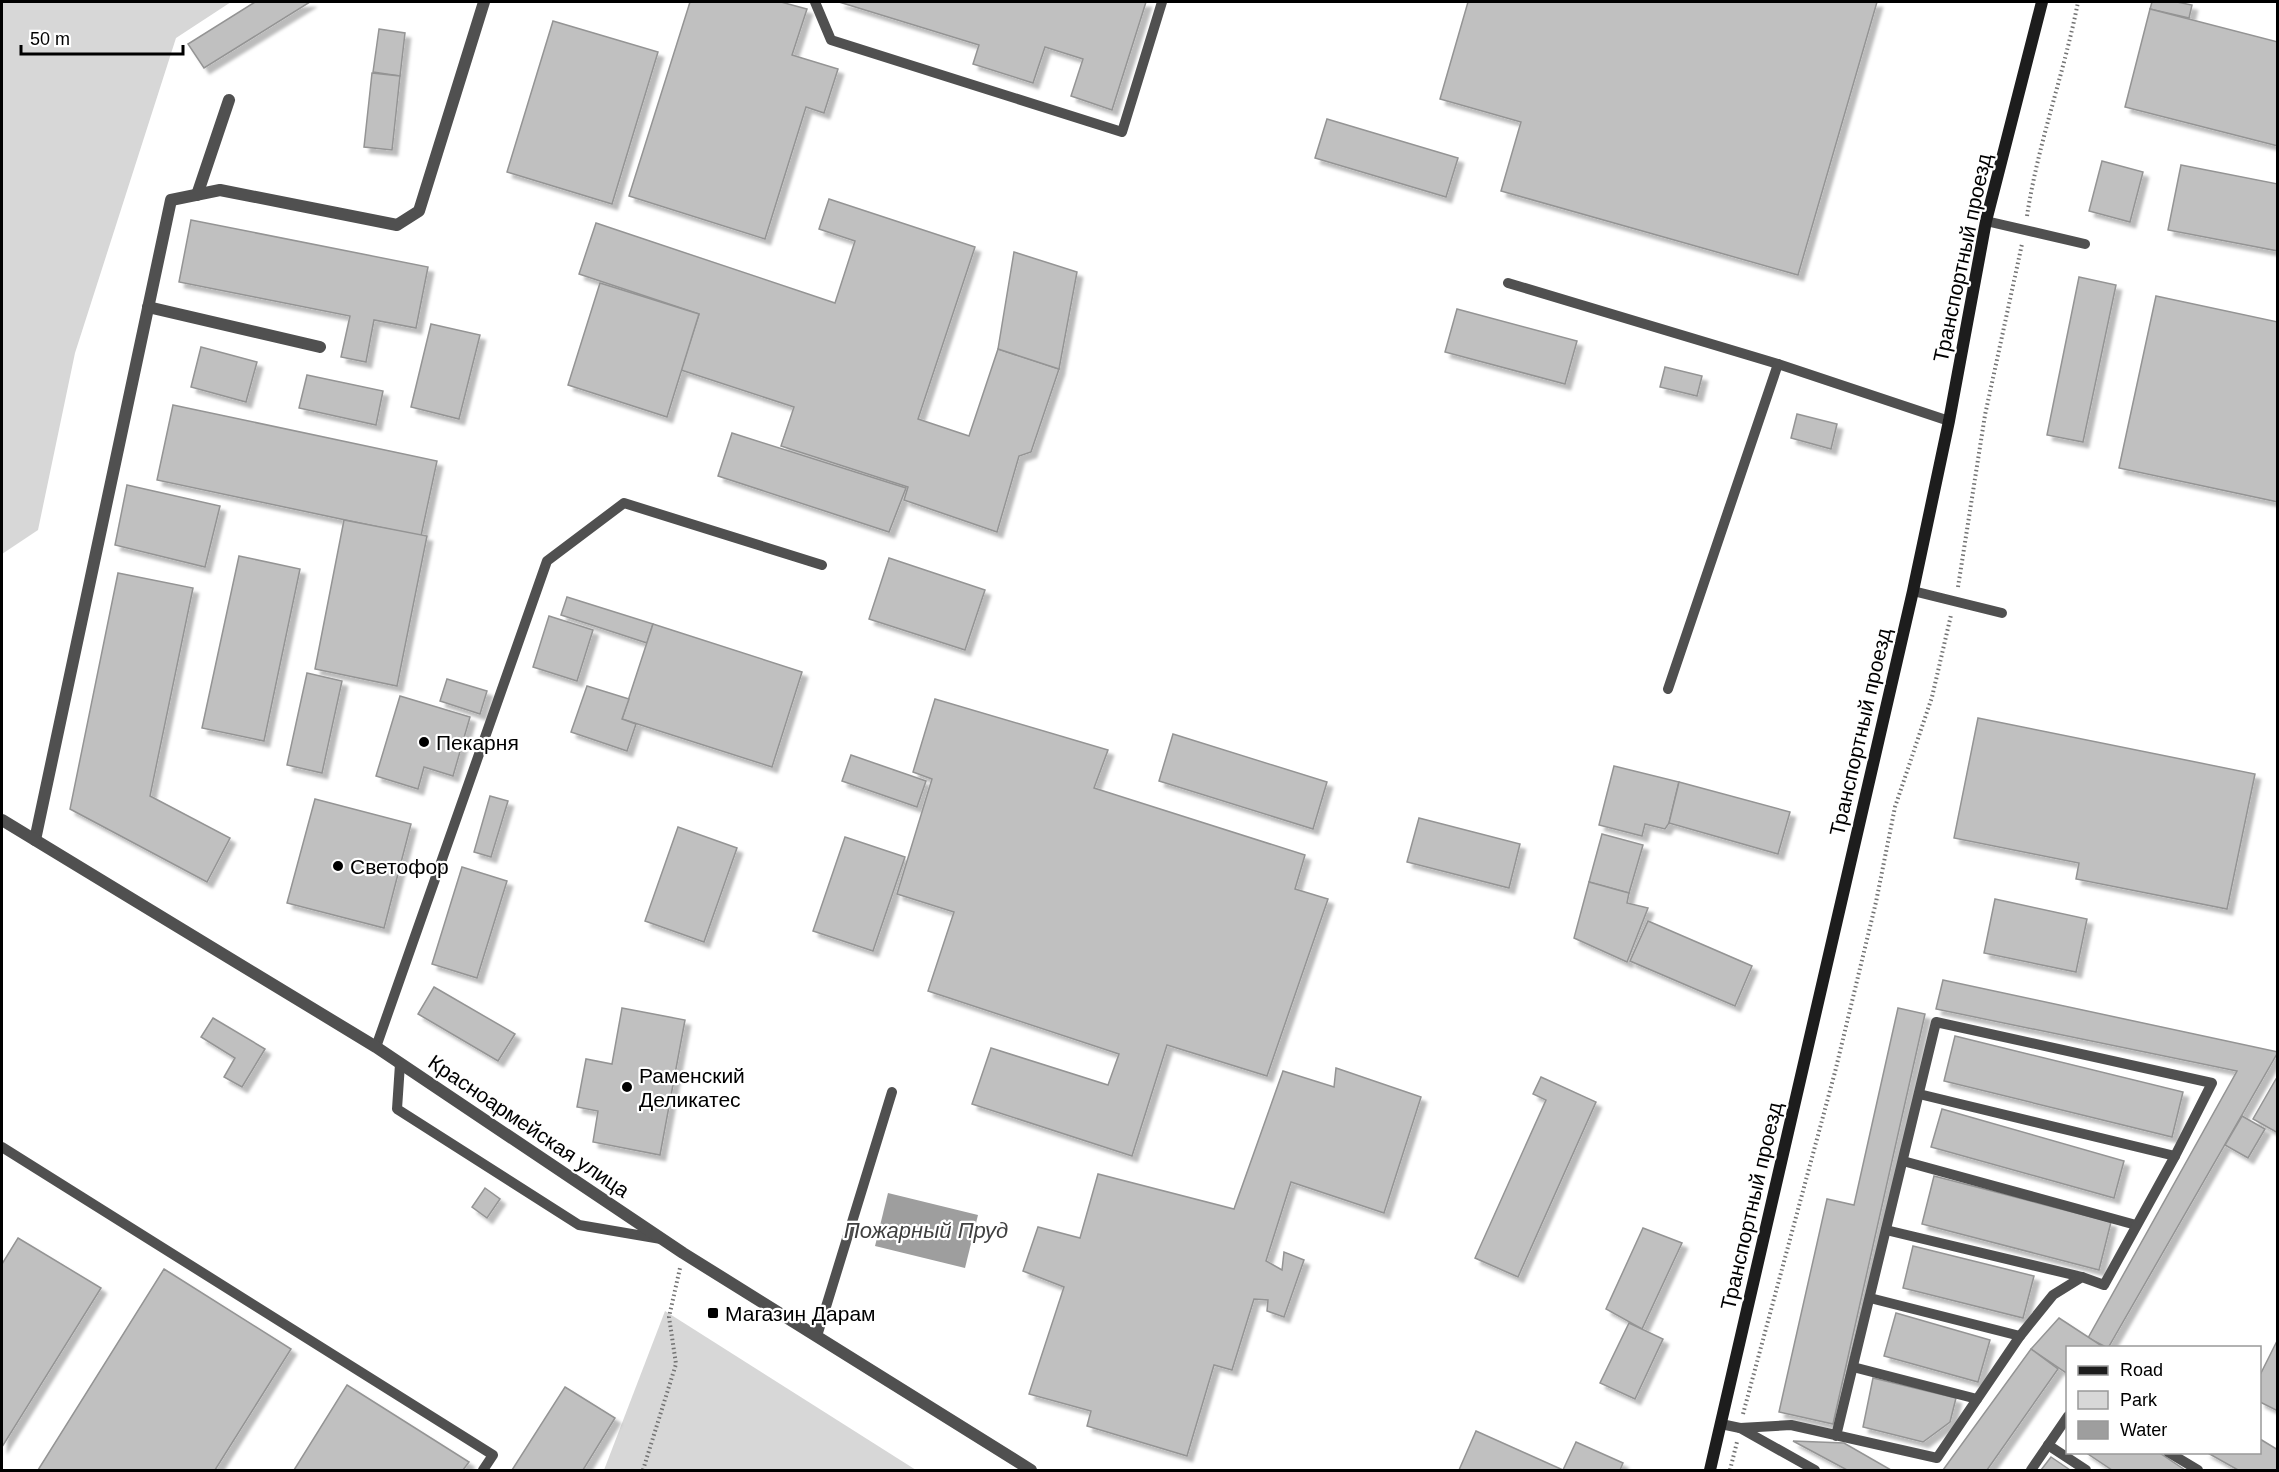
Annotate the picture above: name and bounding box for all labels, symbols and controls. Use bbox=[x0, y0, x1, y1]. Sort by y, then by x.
scale bar bbox=[21, 18, 183, 56]
text: 50 m bbox=[30, 29, 70, 49]
street label: Транспортный проезд bbox=[1929, 152, 1995, 364]
street label: Транспортный проезд bbox=[1825, 626, 1895, 838]
place label: Пекарня bbox=[436, 731, 519, 754]
marker: Пекарня bbox=[417, 735, 431, 749]
place label: Светофор bbox=[350, 855, 449, 878]
marker: Светофор bbox=[331, 859, 345, 873]
street label: Красноармейская улица bbox=[424, 1050, 634, 1202]
place label: Раменский Деликатес bbox=[639, 1064, 745, 1111]
marker: Раменский Деликатес bbox=[620, 1080, 634, 1094]
street label: Транспортный проезд bbox=[1716, 1100, 1786, 1312]
water label: Пожарный Пруд bbox=[844, 1218, 1008, 1243]
place label: Магазин Дарам bbox=[725, 1302, 876, 1325]
marker: Магазин Дарам bbox=[706, 1306, 720, 1320]
legend bbox=[2066, 1346, 2261, 1454]
text: Road bbox=[2120, 1360, 2163, 1380]
text: Park bbox=[2120, 1390, 2158, 1410]
text: Water bbox=[2120, 1420, 2167, 1440]

